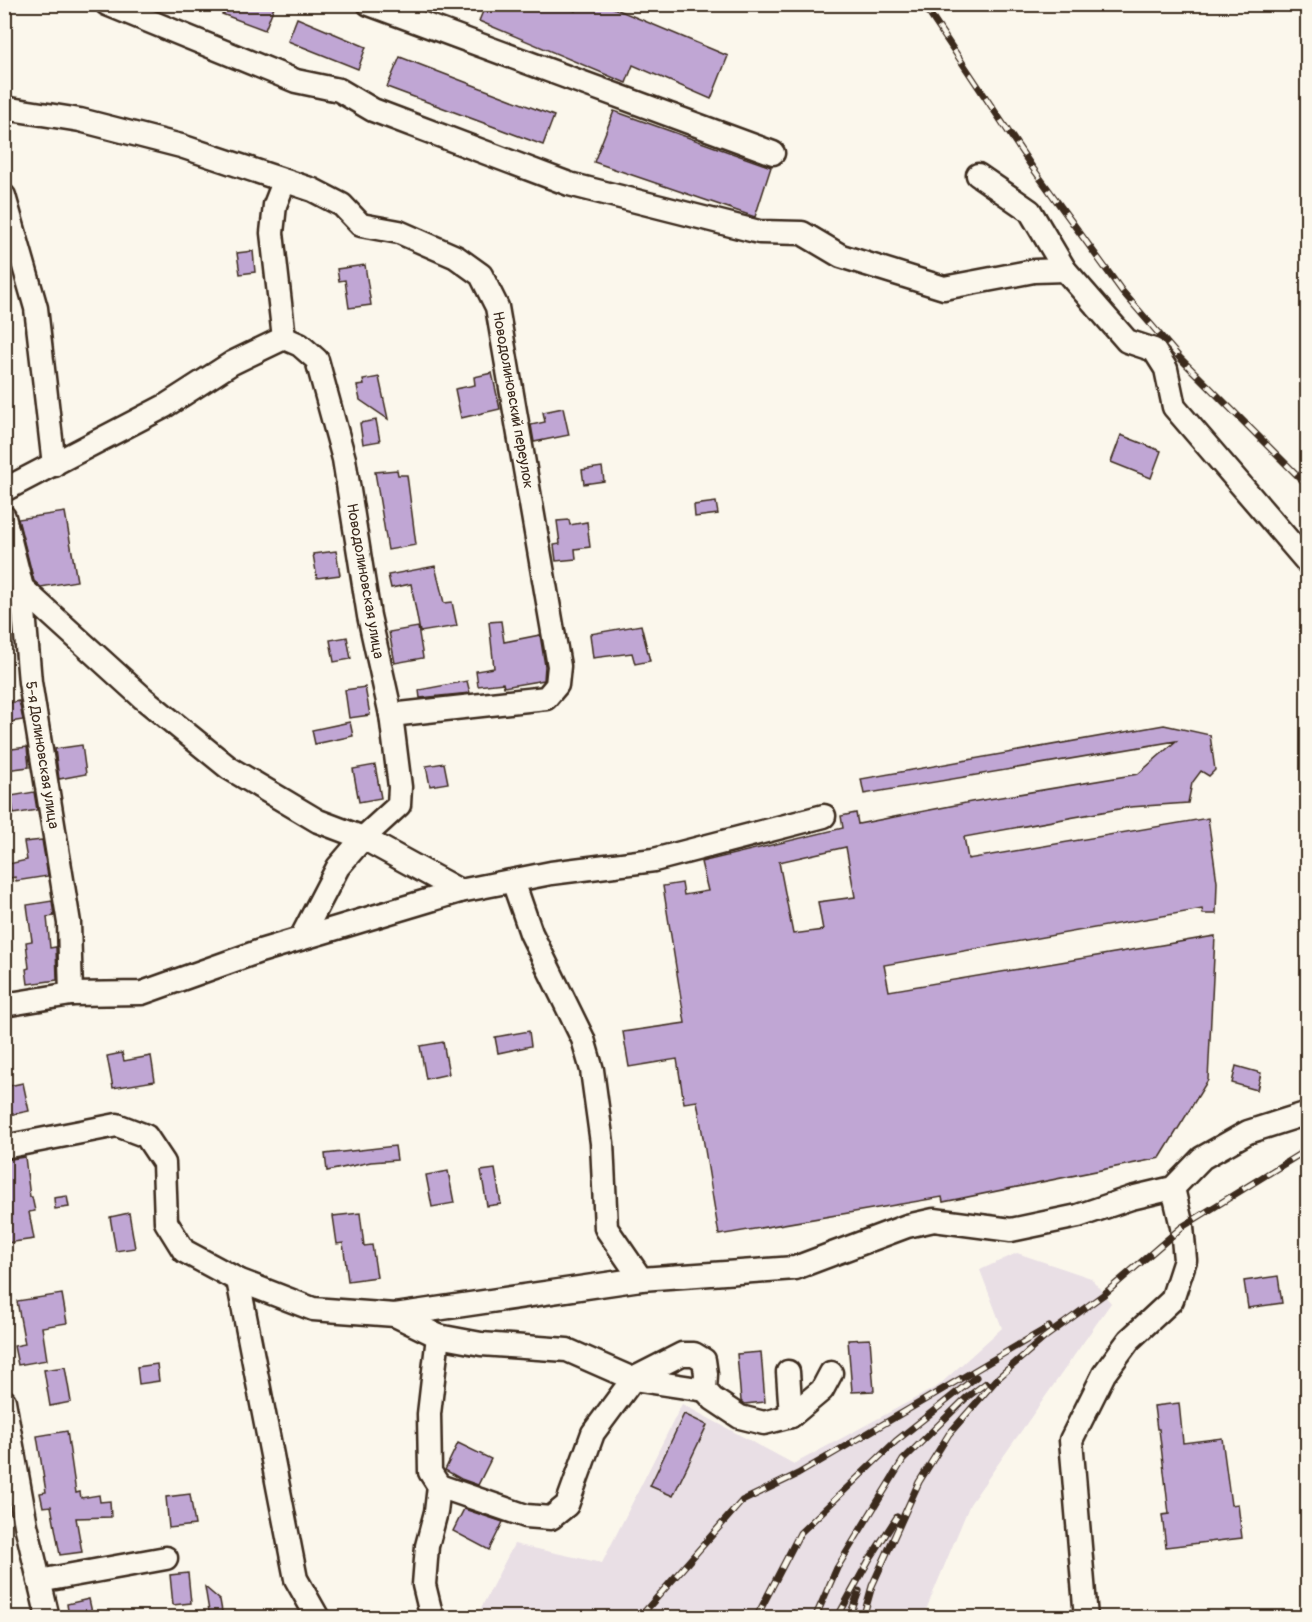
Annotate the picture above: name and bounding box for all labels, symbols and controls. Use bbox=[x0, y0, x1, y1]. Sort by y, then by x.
street label: Новодолиновский переулок bbox=[488, 310, 538, 490]
street label: Новодолиновская улица bbox=[342, 502, 388, 660]
street label: 5-я Долиновская улица bbox=[21, 680, 63, 830]

